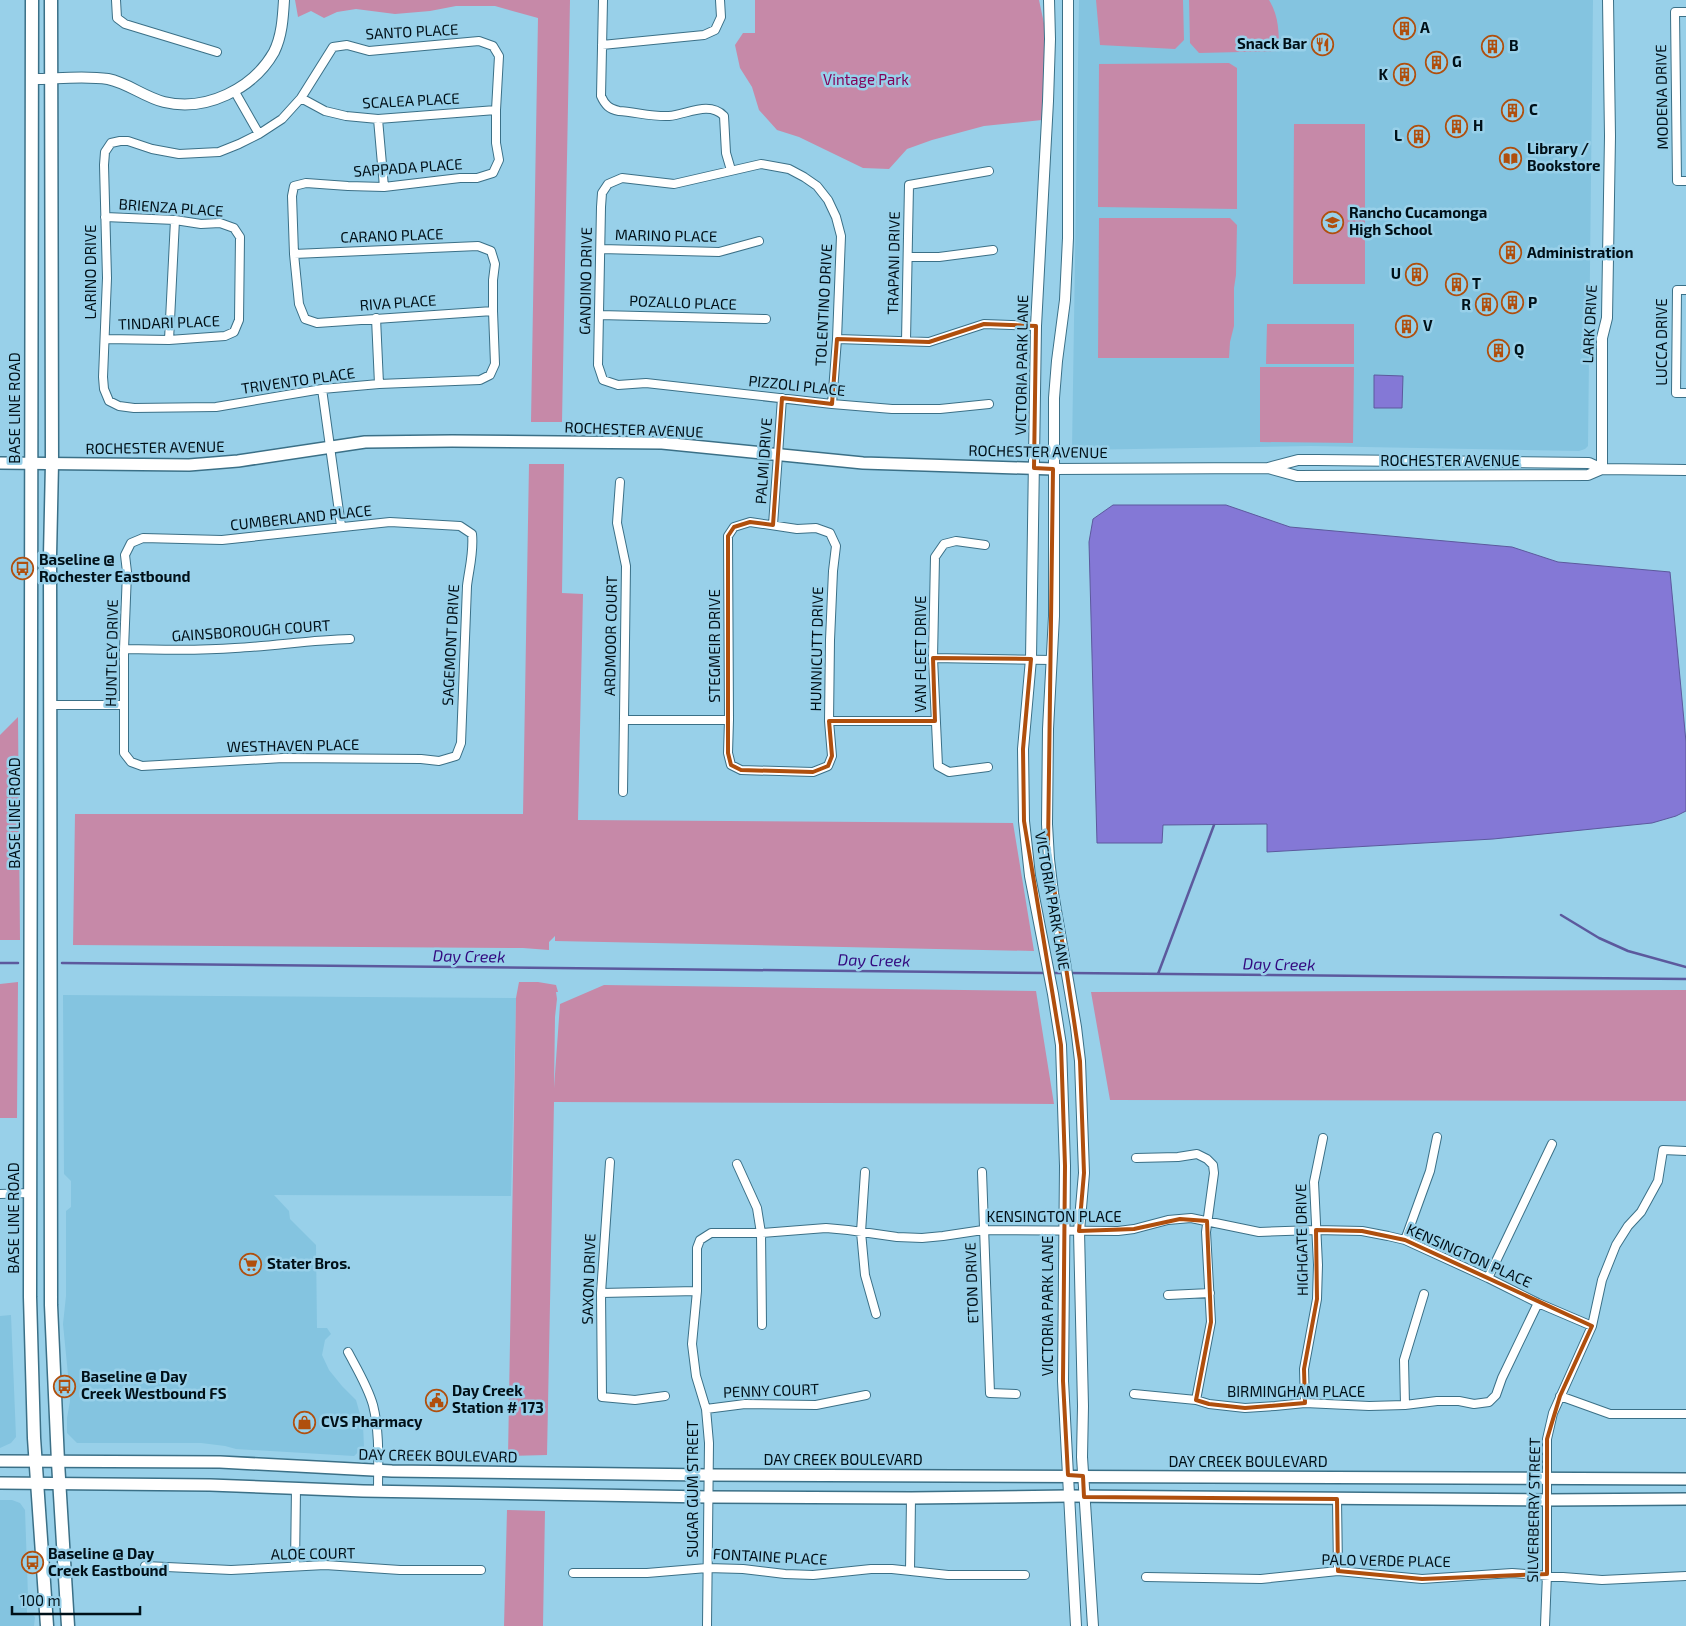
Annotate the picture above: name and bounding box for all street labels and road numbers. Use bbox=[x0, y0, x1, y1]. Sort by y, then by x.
street label: SANTO PLACE bbox=[365, 20, 459, 42]
street label: MODENA DRIVE bbox=[1651, 44, 1671, 150]
street label: SCALEA PLACE bbox=[362, 88, 460, 112]
street label: SAPPADA PLACE bbox=[353, 154, 463, 180]
street label: BRIENZA PLACE bbox=[118, 194, 224, 220]
street label: TRAPANI DRIVE bbox=[883, 211, 903, 315]
street label: CARANO PLACE bbox=[340, 224, 444, 246]
street label: LARINO DRIVE bbox=[81, 225, 99, 319]
street label: MARINO PLACE bbox=[615, 225, 717, 245]
street label: GANDINO DRIVE bbox=[575, 227, 595, 335]
street label: TOLENTINO DRIVE bbox=[811, 243, 835, 367]
street label: LARK DRIVE bbox=[1578, 284, 1600, 364]
street label: RIVA PLACE bbox=[359, 290, 437, 314]
street label: POZALLO PLACE bbox=[629, 291, 737, 313]
street label: VICTORIA PARK LANE bbox=[1011, 295, 1031, 435]
street label: LUCCA DRIVE bbox=[1652, 298, 1670, 386]
street label: TINDARI PLACE bbox=[118, 311, 220, 333]
street label: BASE LINE ROAD bbox=[5, 352, 23, 464]
street label: TRIVENTO PLACE bbox=[240, 363, 356, 397]
street label: PIZZOLI PLACE bbox=[748, 371, 847, 399]
street label: PALMI DRIVE bbox=[751, 417, 775, 505]
street label: ROCHESTER AVENUE bbox=[564, 418, 704, 440]
street label: ROCHESTER AVENUE bbox=[85, 437, 225, 457]
street label: ROCHESTER AVENUE bbox=[968, 441, 1108, 461]
street label: ROCHESTER AVENUE bbox=[1380, 451, 1520, 469]
street label: CUMBERLAND PLACE bbox=[229, 501, 373, 533]
street label: ARDMOOR COURT bbox=[600, 575, 620, 696]
street label: SAGEMONT DRIVE bbox=[438, 584, 462, 706]
street label: HUNNICUTT DRIVE bbox=[806, 586, 826, 712]
street label: STEGMEIR DRIVE bbox=[705, 589, 723, 703]
street label: VAN FLEET DRIVE bbox=[911, 596, 929, 712]
street label: HUNTLEY DRIVE bbox=[101, 599, 121, 707]
street label: GAINSBOROUGH COURT bbox=[171, 615, 331, 645]
street label: WESTHAVEN PLACE bbox=[226, 735, 360, 755]
street label: BASE LINE ROAD bbox=[5, 757, 23, 869]
street label: VICTORIA PARK LANE bbox=[1032, 830, 1074, 972]
street label: BASE LINE ROAD bbox=[4, 1162, 22, 1274]
street label: HIGHGATE DRIVE bbox=[1291, 1184, 1311, 1296]
street label: KENSINGTON PLACE bbox=[986, 1207, 1122, 1225]
street label: KENSINGTON PLACE bbox=[1404, 1219, 1535, 1291]
street label: SAXON DRIVE bbox=[577, 1233, 599, 1325]
street label: VICTORIA PARK LANE bbox=[1038, 1236, 1056, 1376]
street label: ETON DRIVE bbox=[961, 1242, 981, 1324]
street label: PENNY COURT bbox=[723, 1379, 820, 1401]
street label: BIRMINGHAM PLACE bbox=[1227, 1382, 1365, 1400]
street label: SUGAR GUM STREET bbox=[683, 1420, 701, 1558]
street label: SILVERBERRY STREET bbox=[1523, 1437, 1543, 1583]
street label: DAY CREEK BOULEVARD bbox=[358, 1445, 518, 1465]
street label: DAY CREEK BOULEVARD bbox=[763, 1450, 923, 1468]
street label: DAY CREEK BOULEVARD bbox=[1168, 1452, 1328, 1470]
street label: ALOE COURT bbox=[270, 1543, 356, 1563]
street label: FONTAINE PLACE bbox=[712, 1544, 828, 1568]
street label: PALO VERDE PLACE bbox=[1321, 1550, 1451, 1570]

